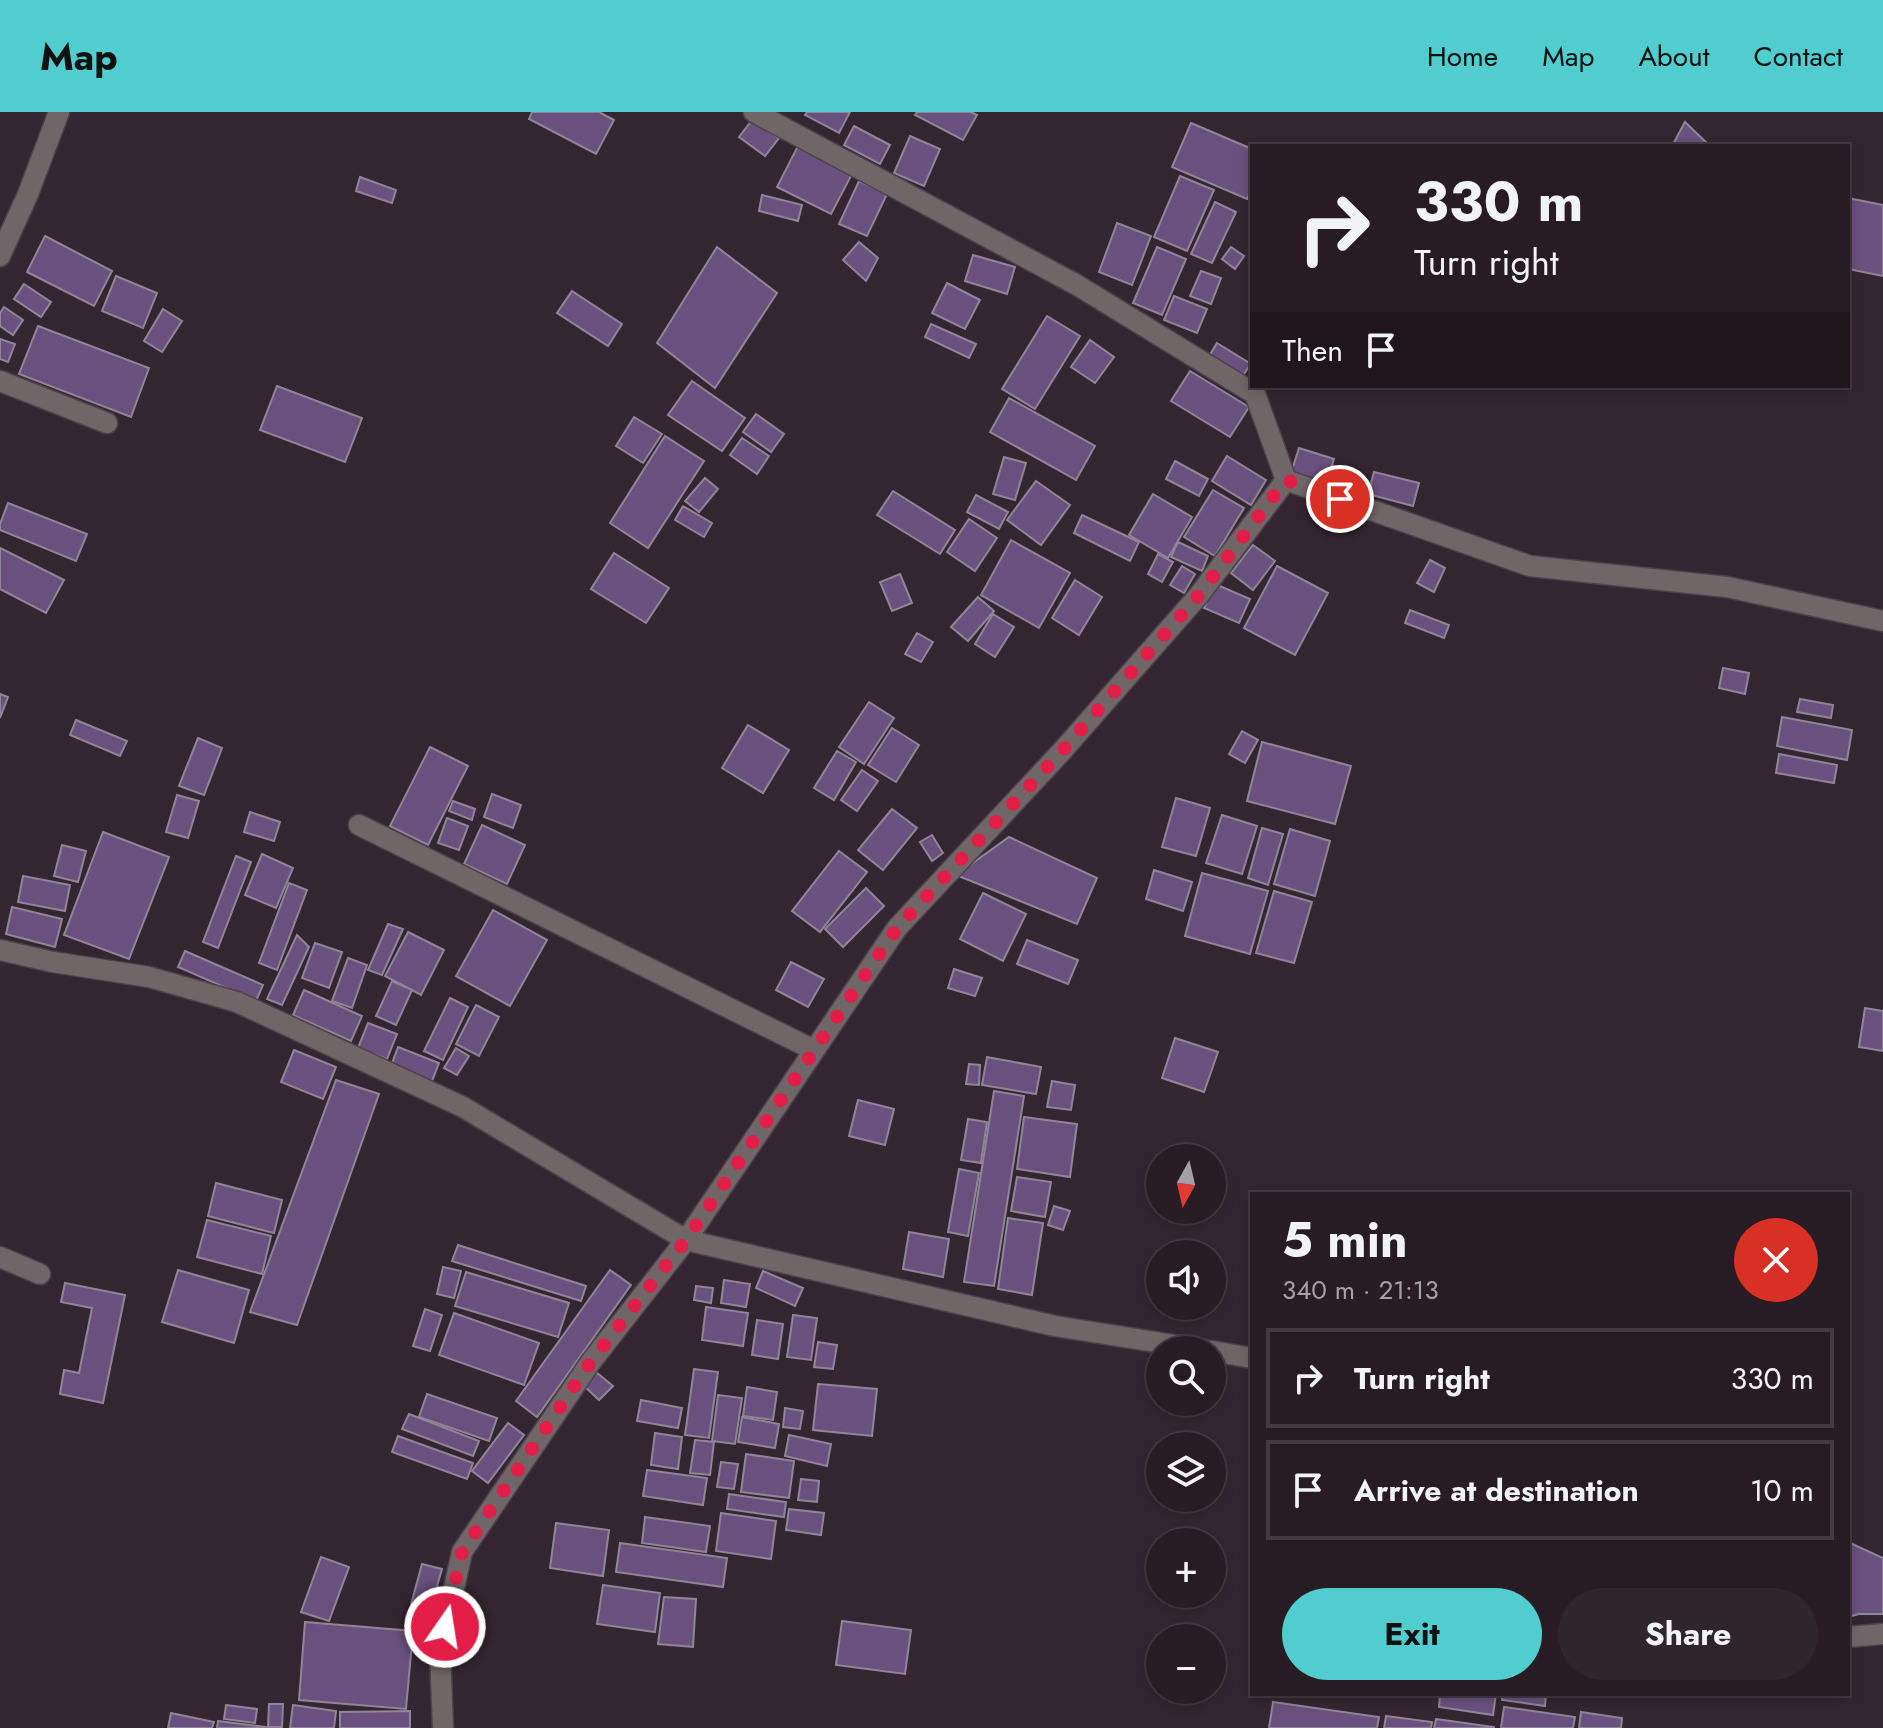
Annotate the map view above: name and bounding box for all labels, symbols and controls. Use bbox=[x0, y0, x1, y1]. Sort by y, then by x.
text: Map bbox=[40, 29, 118, 84]
text: Home bbox=[1427, 36, 1498, 77]
text: Map bbox=[1542, 36, 1594, 77]
text: About bbox=[1638, 36, 1710, 77]
text: Contact bbox=[1754, 36, 1843, 77]
text: 330 m bbox=[1414, 161, 1583, 242]
icon: right bbox=[1282, 176, 1386, 280]
text: Turn right bbox=[1414, 236, 1559, 288]
icon: arrive bbox=[1359, 328, 1403, 372]
text: Then bbox=[1282, 329, 1343, 372]
pin bbox=[1306, 465, 1374, 533]
icon: arrive bbox=[1318, 477, 1362, 521]
north arrow bbox=[1146, 1144, 1226, 1224]
map controls bbox=[1146, 1144, 1226, 1704]
text: 5 min bbox=[1282, 1206, 1408, 1275]
button: close bbox=[1734, 1218, 1818, 1302]
button: sound bbox=[1146, 1240, 1226, 1320]
text: 340 m · 21:13 bbox=[1282, 1271, 1439, 1309]
button: search bbox=[1146, 1336, 1226, 1416]
icon: right bbox=[1286, 1356, 1330, 1400]
text: Turn right bbox=[1354, 1357, 1490, 1400]
text: 330 m bbox=[1731, 1357, 1814, 1400]
button: layers bbox=[1146, 1432, 1226, 1512]
icon: arrive bbox=[1286, 1468, 1330, 1512]
text: Arrive at destination bbox=[1354, 1469, 1639, 1512]
text: 10 m bbox=[1750, 1469, 1814, 1512]
button: + bbox=[1146, 1528, 1226, 1608]
position arrow bbox=[403, 1585, 487, 1669]
button: Exit bbox=[1282, 1588, 1542, 1680]
button: Share bbox=[1558, 1588, 1818, 1680]
button: − bbox=[1146, 1624, 1226, 1704]

